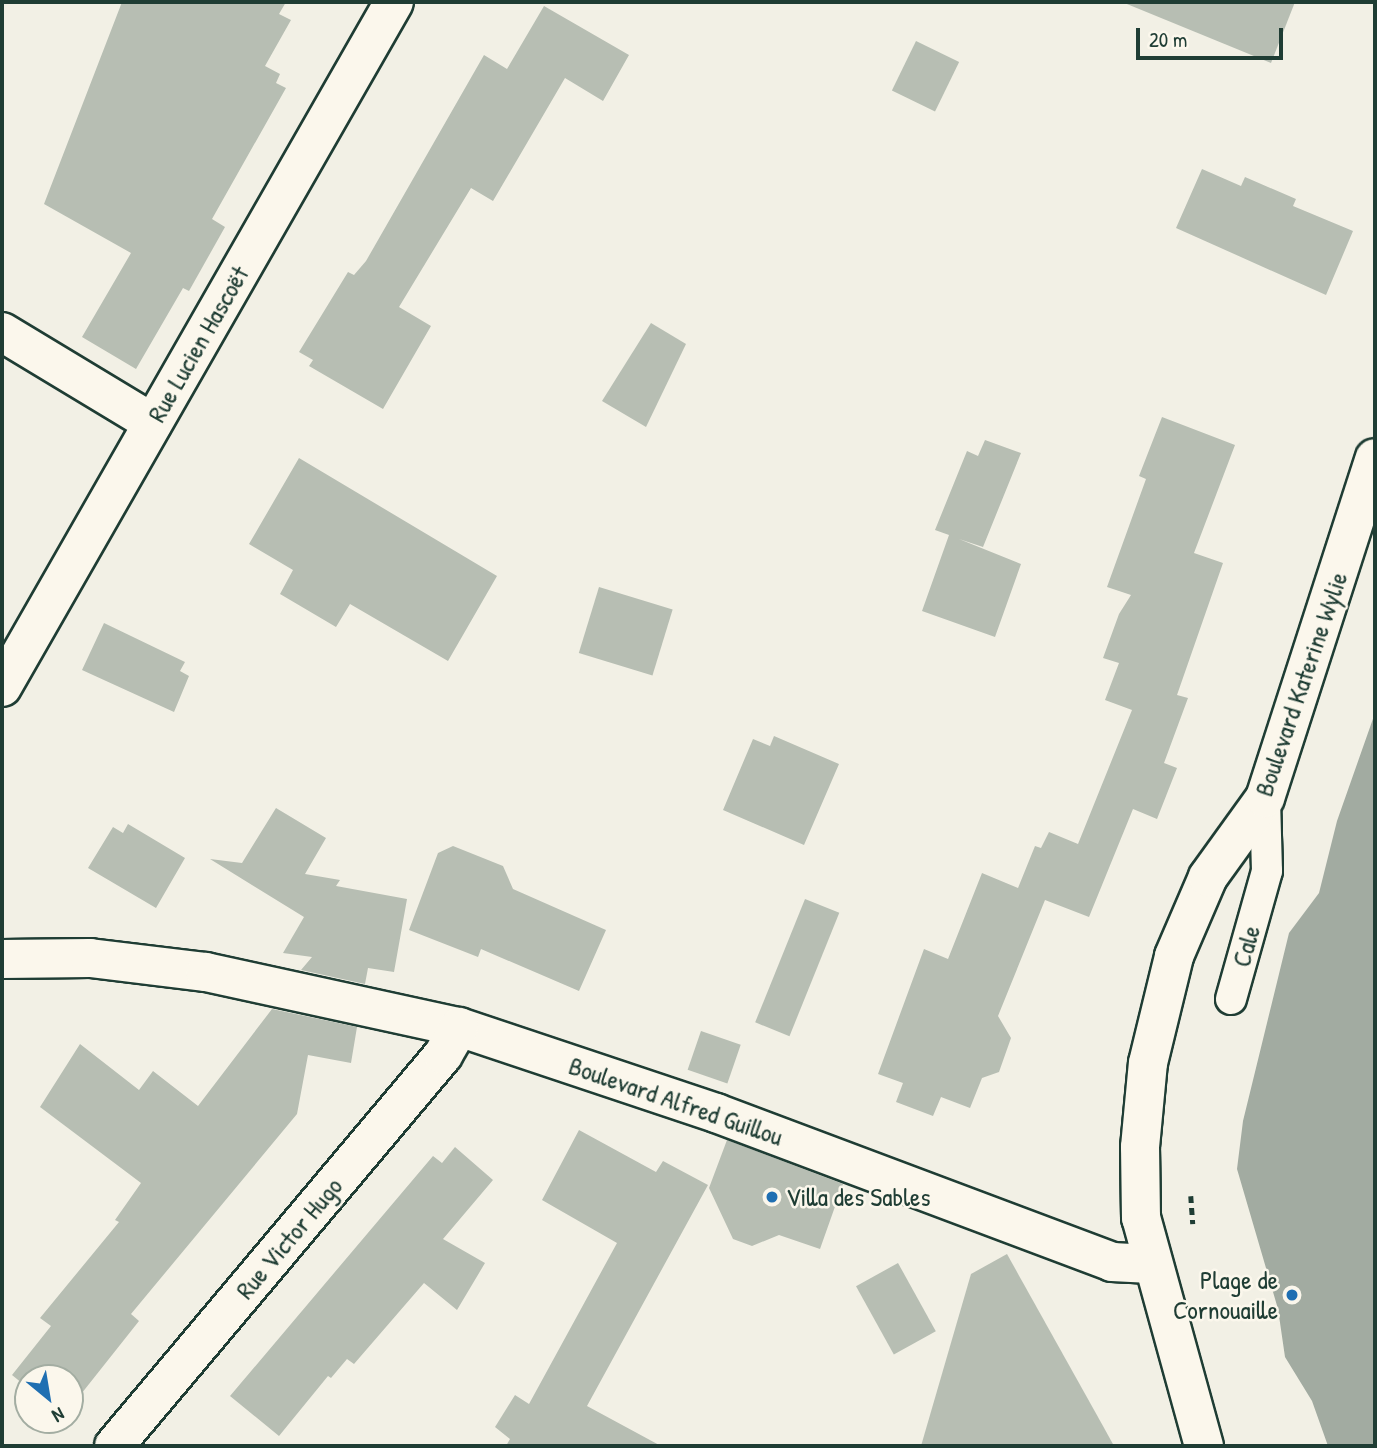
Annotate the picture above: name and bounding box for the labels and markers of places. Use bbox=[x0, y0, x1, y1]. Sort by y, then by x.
place label: Villa des Sables bbox=[786, 1181, 930, 1213]
marker: Villa des Sables bbox=[764, 1189, 780, 1205]
place label: Plage de Cornouaille bbox=[1173, 1264, 1278, 1326]
marker: Plage de Cornouaille bbox=[1284, 1287, 1300, 1303]

